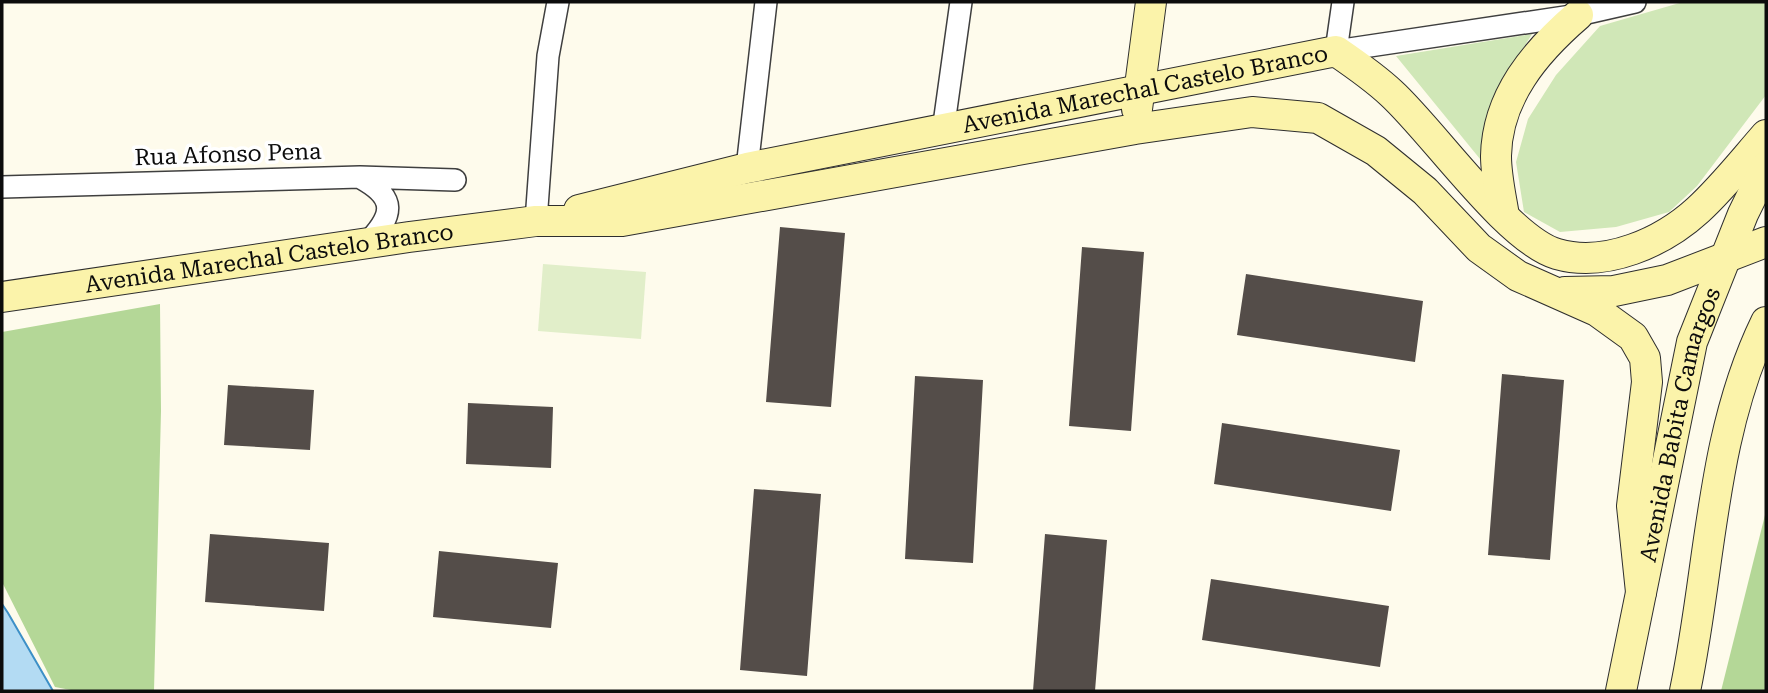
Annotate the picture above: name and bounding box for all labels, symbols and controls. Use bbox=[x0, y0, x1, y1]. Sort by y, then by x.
street label: Avenida Marechal Castelo Branco bbox=[960, 40, 1330, 139]
street label: Rua Afonso Pena bbox=[134, 138, 322, 171]
street label: Avenida Marechal Castelo Branco bbox=[83, 219, 455, 299]
street label: Avenida Babita Camargos bbox=[1635, 283, 1726, 564]

